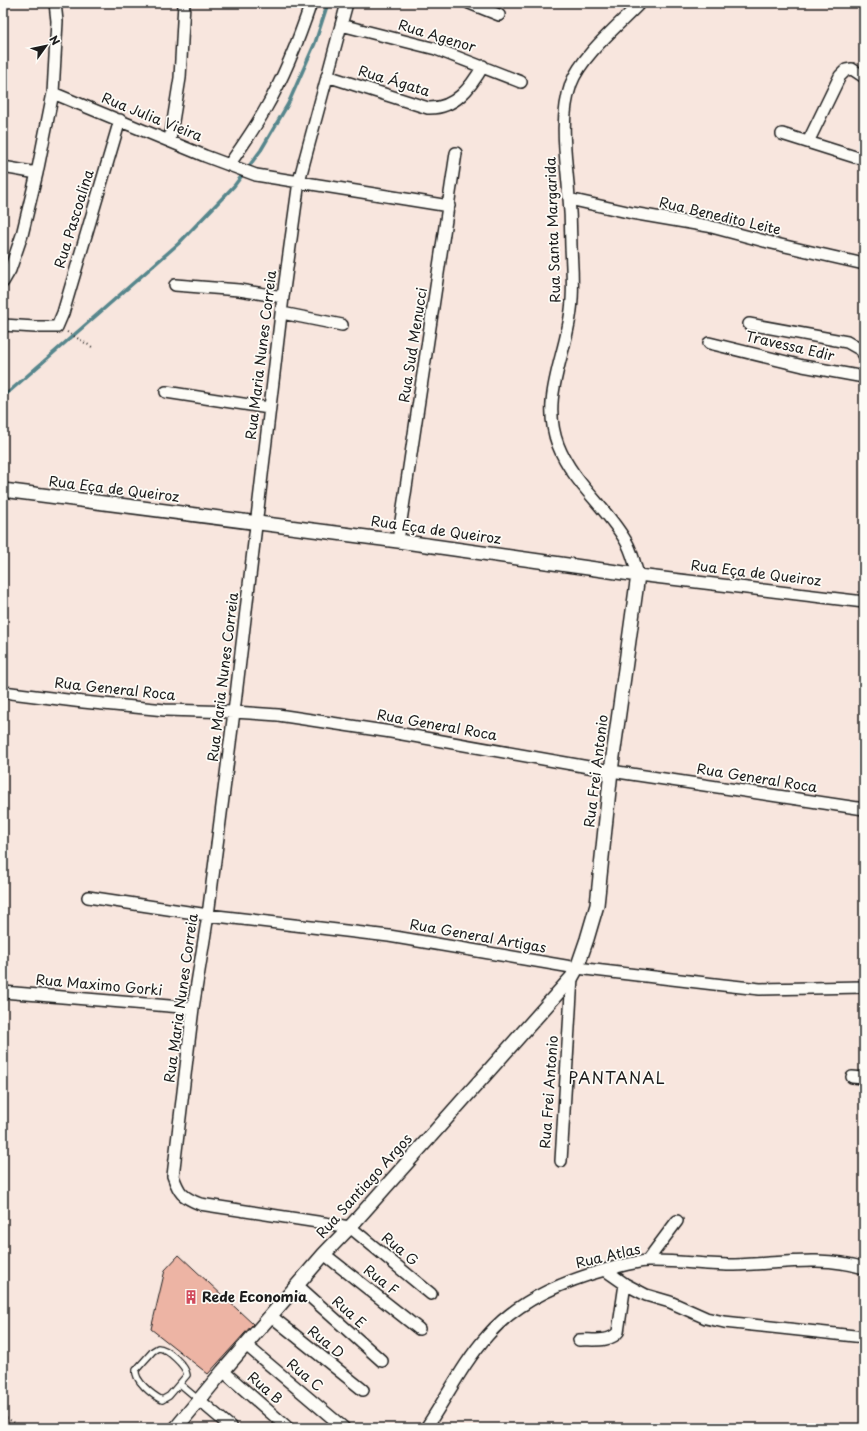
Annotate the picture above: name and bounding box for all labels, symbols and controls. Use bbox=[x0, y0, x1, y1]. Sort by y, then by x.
street label: Rua Agenor bbox=[396, 14, 479, 57]
north arrow bbox=[26, 26, 66, 66]
text: N bbox=[45, 32, 64, 49]
street label: Rua Ágata bbox=[356, 60, 433, 101]
street label: Rua Julia Vieira bbox=[99, 87, 206, 146]
street label: Rua Santa Margarida bbox=[539, 157, 566, 303]
street label: Rua Pascoalina bbox=[49, 166, 99, 271]
street label: Rua Benedito Leite bbox=[657, 191, 783, 240]
street label: Rua Maria Nunes Correia bbox=[240, 269, 281, 441]
street label: Rua Sud Menucci bbox=[393, 286, 432, 404]
street label: Travessa Edir bbox=[744, 325, 837, 366]
street label: Rua Eça de Queiroz bbox=[48, 470, 181, 507]
street label: Rua Eça de Queiroz bbox=[370, 510, 503, 549]
street label: Rua Eça de Queiroz bbox=[690, 554, 823, 591]
street label: Rua Maria Nunes Correia bbox=[202, 591, 243, 763]
street label: Rua General Roca bbox=[53, 672, 177, 705]
street label: Rua General Roca bbox=[375, 704, 499, 745]
street label: Rua Frei Antonio bbox=[578, 713, 613, 829]
street label: Rua General Roca bbox=[695, 758, 819, 797]
street label: Rua Maria Nunes Correia bbox=[158, 912, 203, 1084]
street label: Rua General Artigas bbox=[408, 913, 548, 958]
street label: Rua Maximo Gorki bbox=[35, 968, 163, 1001]
street label: Rua Frei Antonio bbox=[534, 1034, 563, 1149]
district label: PANTANAL bbox=[568, 1065, 666, 1089]
street label: Rua Santiago Argos bbox=[311, 1129, 416, 1243]
street label: Rua G bbox=[377, 1227, 423, 1270]
street label: Rua Atlas bbox=[573, 1238, 642, 1273]
street label: Rua F bbox=[360, 1259, 403, 1300]
place label: Rede Economia bbox=[202, 1286, 308, 1307]
building icon: Rede Economia bbox=[183, 1289, 199, 1305]
street label: Rua E bbox=[328, 1291, 371, 1333]
street label: Rua D bbox=[303, 1320, 349, 1363]
street label: Rua C bbox=[283, 1353, 328, 1396]
street label: Rua B bbox=[243, 1367, 287, 1409]

